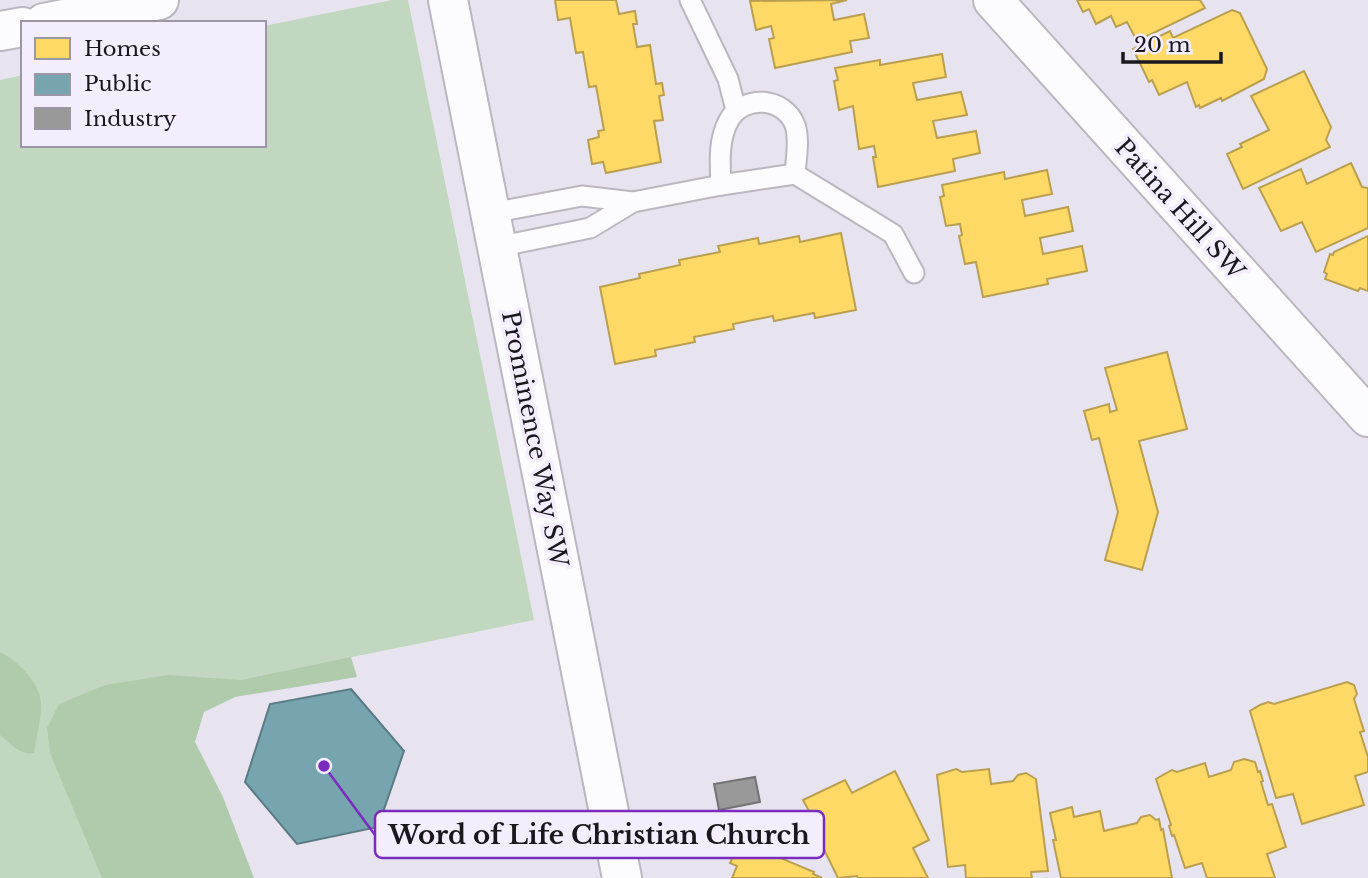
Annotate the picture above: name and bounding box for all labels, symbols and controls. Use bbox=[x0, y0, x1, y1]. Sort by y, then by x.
legend bbox=[21, 21, 266, 147]
scale bar bbox=[1123, 21, 1221, 65]
text: 20 m bbox=[1134, 32, 1191, 58]
text: Homes bbox=[84, 36, 161, 62]
text: Public bbox=[84, 71, 151, 97]
text: Industry bbox=[84, 106, 177, 132]
street label: Patina Hill SW bbox=[1109, 133, 1251, 286]
street label: Prominence Way SW bbox=[496, 308, 574, 570]
callout: Word of Life Christian Church bbox=[375, 811, 824, 858]
text: Word of Life Christian Church bbox=[387, 819, 810, 851]

